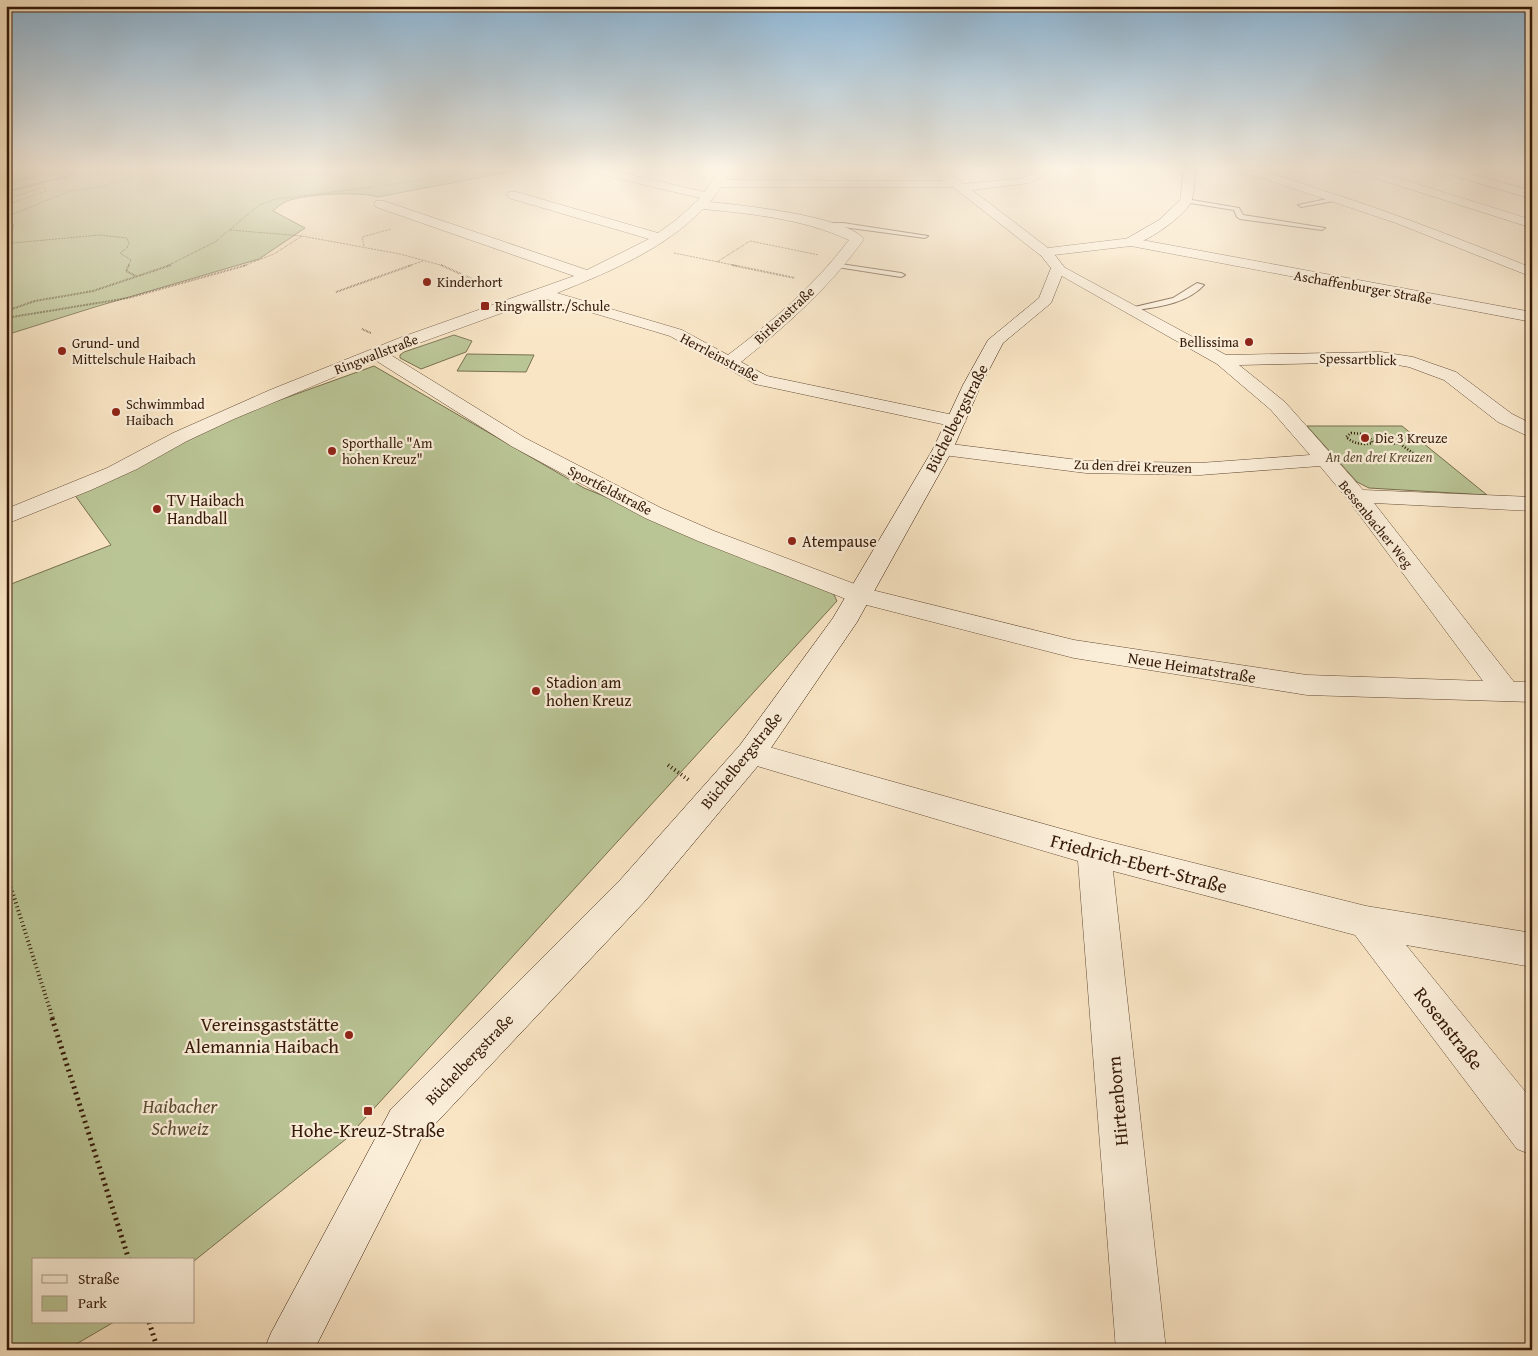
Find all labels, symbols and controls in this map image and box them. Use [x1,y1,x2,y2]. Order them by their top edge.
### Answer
street label: Aschaffenburger Straße [1292,265,1434,309]
place label: Kinderhort [437,272,503,292]
marker: Kinderhort [421,276,433,288]
street label: Birkenstraße [749,281,819,348]
place label: Ringwallstr./Schule [495,296,610,316]
marker: Ringwallstr./Schule [479,300,491,312]
street label: Herrleinstraße [677,328,764,387]
street label: Ringwallstraße [331,329,421,379]
place label: Bellissima [1180,332,1239,352]
place label: Grund- und Mittelschule Haibach [72,333,196,369]
marker: Bellissima [1243,336,1255,348]
marker: Grund- und Mittelschule Haibach [56,345,68,357]
street label: Spessartblick [1319,348,1398,370]
street label: Büchelbergstraße [918,360,994,476]
place label: Schwimmbad Haibach [126,394,205,430]
marker: Schwimmbad Haibach [110,406,122,418]
place label: Die 3 Kreuze [1375,428,1448,448]
marker: Die 3 Kreuze [1359,432,1371,444]
place label: Sporthalle "Am hohen Kreuz" [342,433,433,469]
marker: Sporthalle "Am hohen Kreuz" [326,445,338,457]
park label: An den drei Kreuzen [1324,447,1433,467]
street label: Zu den drei Kreuzen [1074,454,1193,478]
street label: Sportfeldstraße [564,460,656,520]
street label: Bessenbacher Weg [1334,476,1418,572]
place label: TV Haibach Handball [167,488,244,530]
marker: TV Haibach Handball [151,503,163,515]
place label: Atempause [802,529,877,553]
marker: Atempause [786,535,798,547]
street label: Neue Heimatstraße [1126,645,1258,689]
place label: Stadion am hohen Kreuz [546,670,631,712]
marker: Stadion am hohen Kreuz [530,685,542,697]
street label: Büchelbergstraße [694,706,788,814]
street label: Friedrich-Ebert-Straße [1047,826,1231,900]
street label: Rosenstraße [1408,980,1490,1076]
street label: Büchelbergstraße [419,1008,519,1110]
place label: Vereinsgaststätte Alemannia Haibach [184,1010,339,1060]
marker: Vereinsgaststätte Alemannia Haibach [343,1029,355,1041]
street label: Hirtenborn [1099,1055,1135,1147]
park label: Haibacher Schweiz [142,1092,218,1142]
marker: Hohe-Kreuz-Straße [362,1105,374,1117]
place label: Hohe-Kreuz-Straße [291,1116,445,1144]
legend [32,1258,195,1324]
text: Straße [78,1268,120,1289]
text: Park [78,1292,107,1313]

